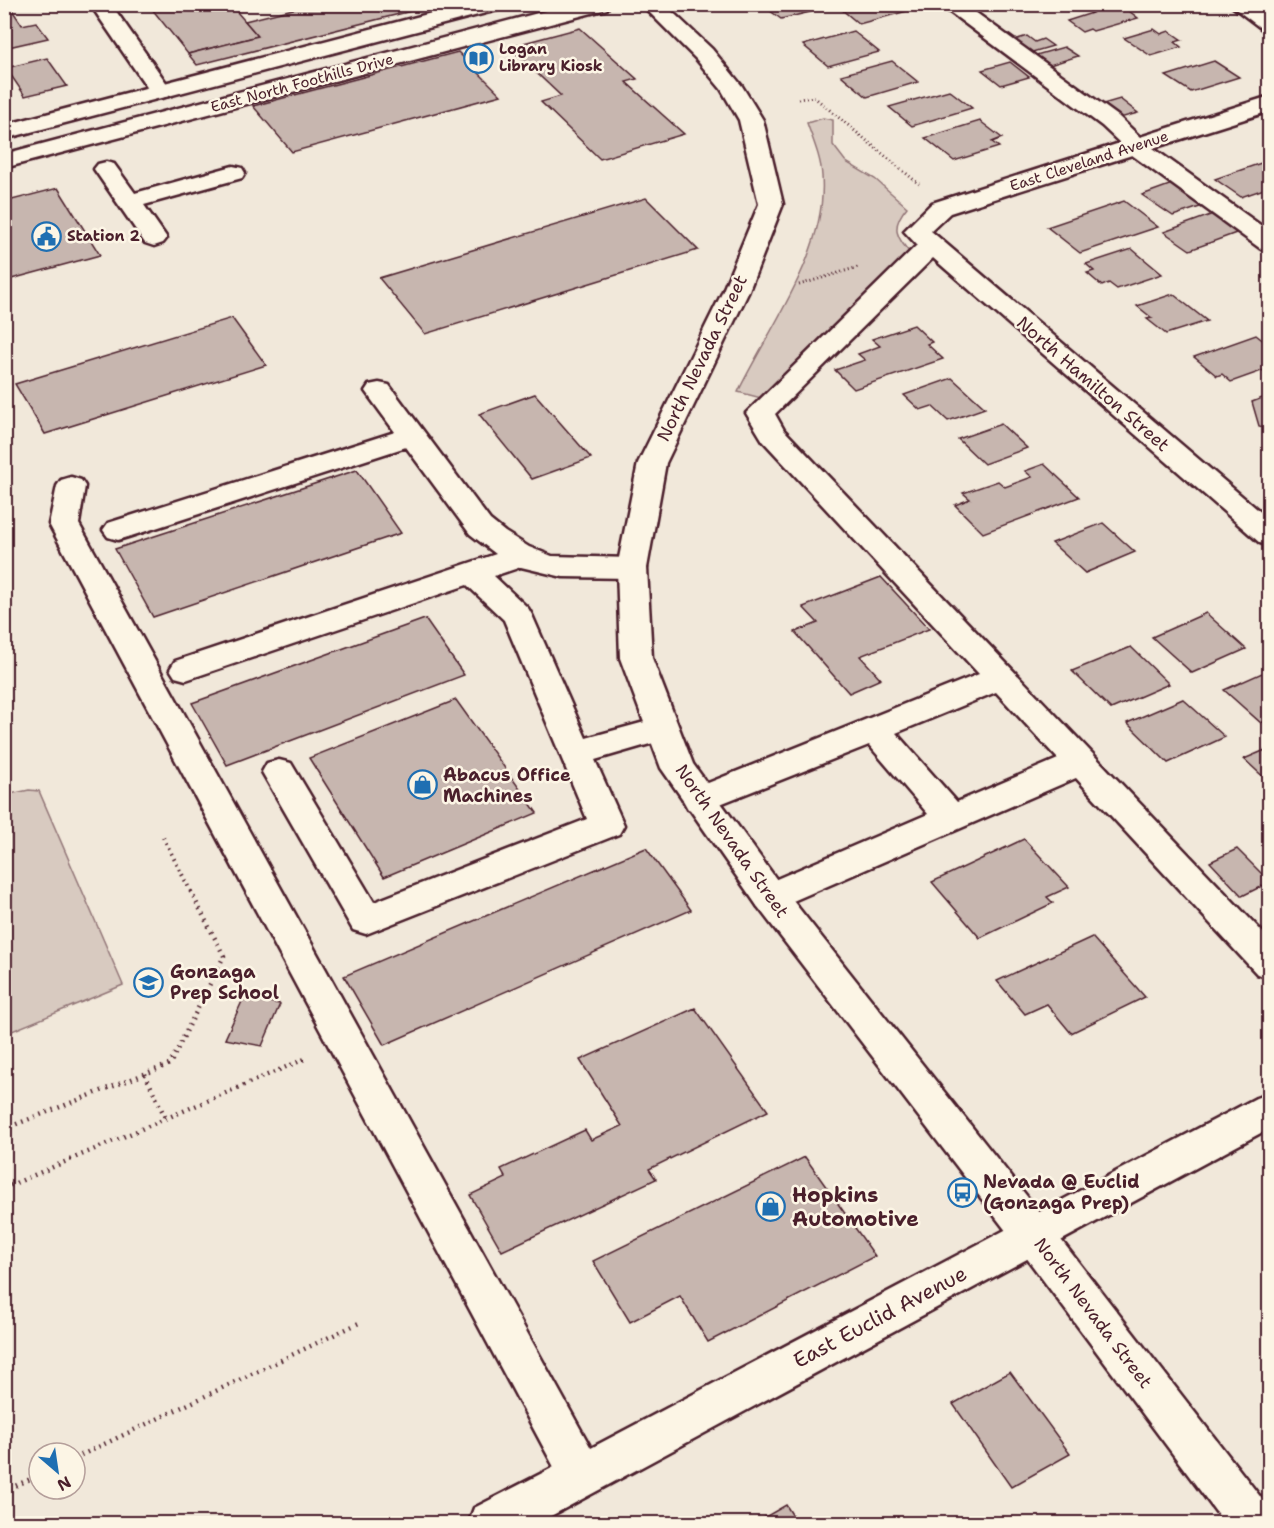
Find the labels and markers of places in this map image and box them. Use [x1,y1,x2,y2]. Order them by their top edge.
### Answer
place label: Logan Library Kiosk [499,39,603,76]
library icon: Logan Library Kiosk [462,42,494,74]
public building icon: Station 2 [30,220,62,252]
place label: Station 2 [67,226,141,246]
place label: Abacus Office Machines [443,763,571,808]
shop icon: Abacus Office Machines [406,769,438,801]
place label: Gonzaga Prep School [170,960,279,1005]
school or university icon: Gonzaga Prep School [133,966,165,998]
place label: Nevada @ Euclid (Gonzaga Prep) [983,1170,1140,1215]
bus stop icon: Nevada @ Euclid (Gonzaga Prep) [946,1176,978,1208]
place label: Hopkins Automotive [792,1181,919,1233]
shop icon: Hopkins Automotive [755,1191,787,1223]

